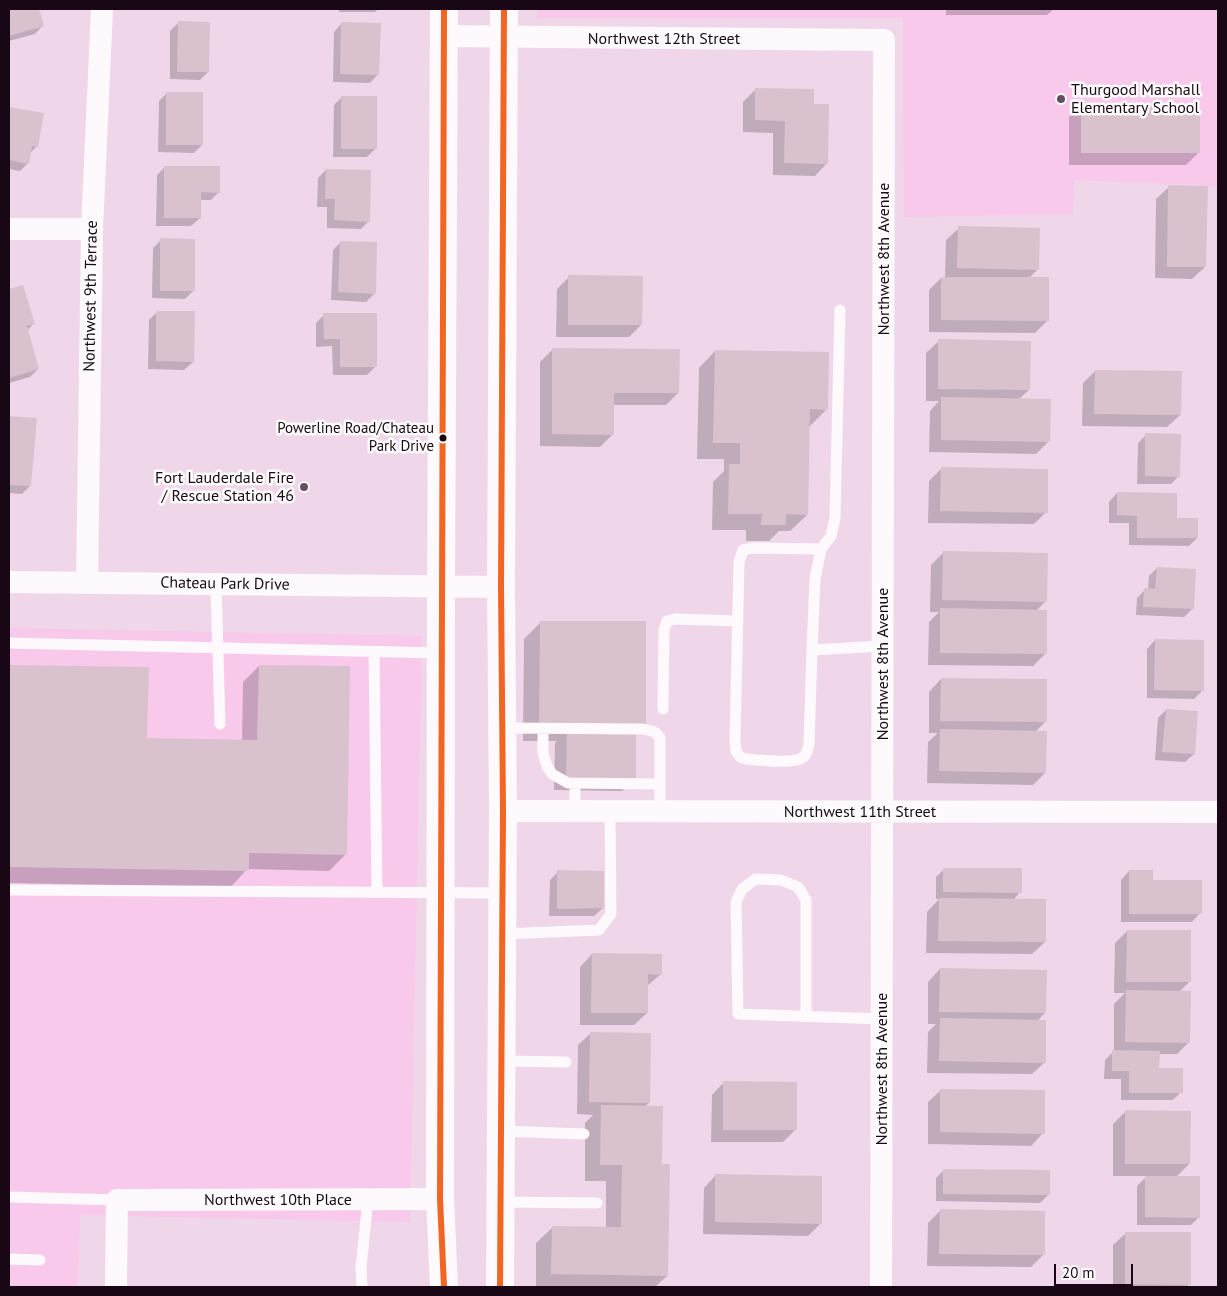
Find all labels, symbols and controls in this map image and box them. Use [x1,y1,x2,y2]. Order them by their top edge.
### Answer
street label: Northwest 12th Street [588,29,740,49]
place label: Thurgood Marshall Elementary School [1071,80,1200,118]
marker: Thurgood Marshall Elementary School [1055,93,1067,105]
street label: Northwest 8th Avenue [874,183,894,335]
street label: Northwest 9th Terrace [80,220,102,372]
place label: Powerline Road/Chateau Park Drive [277,420,434,455]
marker: Powerline Road/Chateau Park Drive [438,433,448,443]
place label: Fort Lauderdale Fire / Rescue Station 46 [155,468,294,506]
marker: Fort Lauderdale Fire / Rescue Station 46 [298,481,310,493]
street label: Chateau Park Drive [160,573,290,595]
street label: Northwest 8th Avenue [873,588,893,740]
street label: Northwest 11th Street [784,802,936,822]
street label: Northwest 8th Avenue [872,993,892,1145]
street label: Northwest 10th Place [204,1190,352,1210]
scale bar [1057,1254,1136,1286]
text: 20 m [1062,1263,1095,1282]

